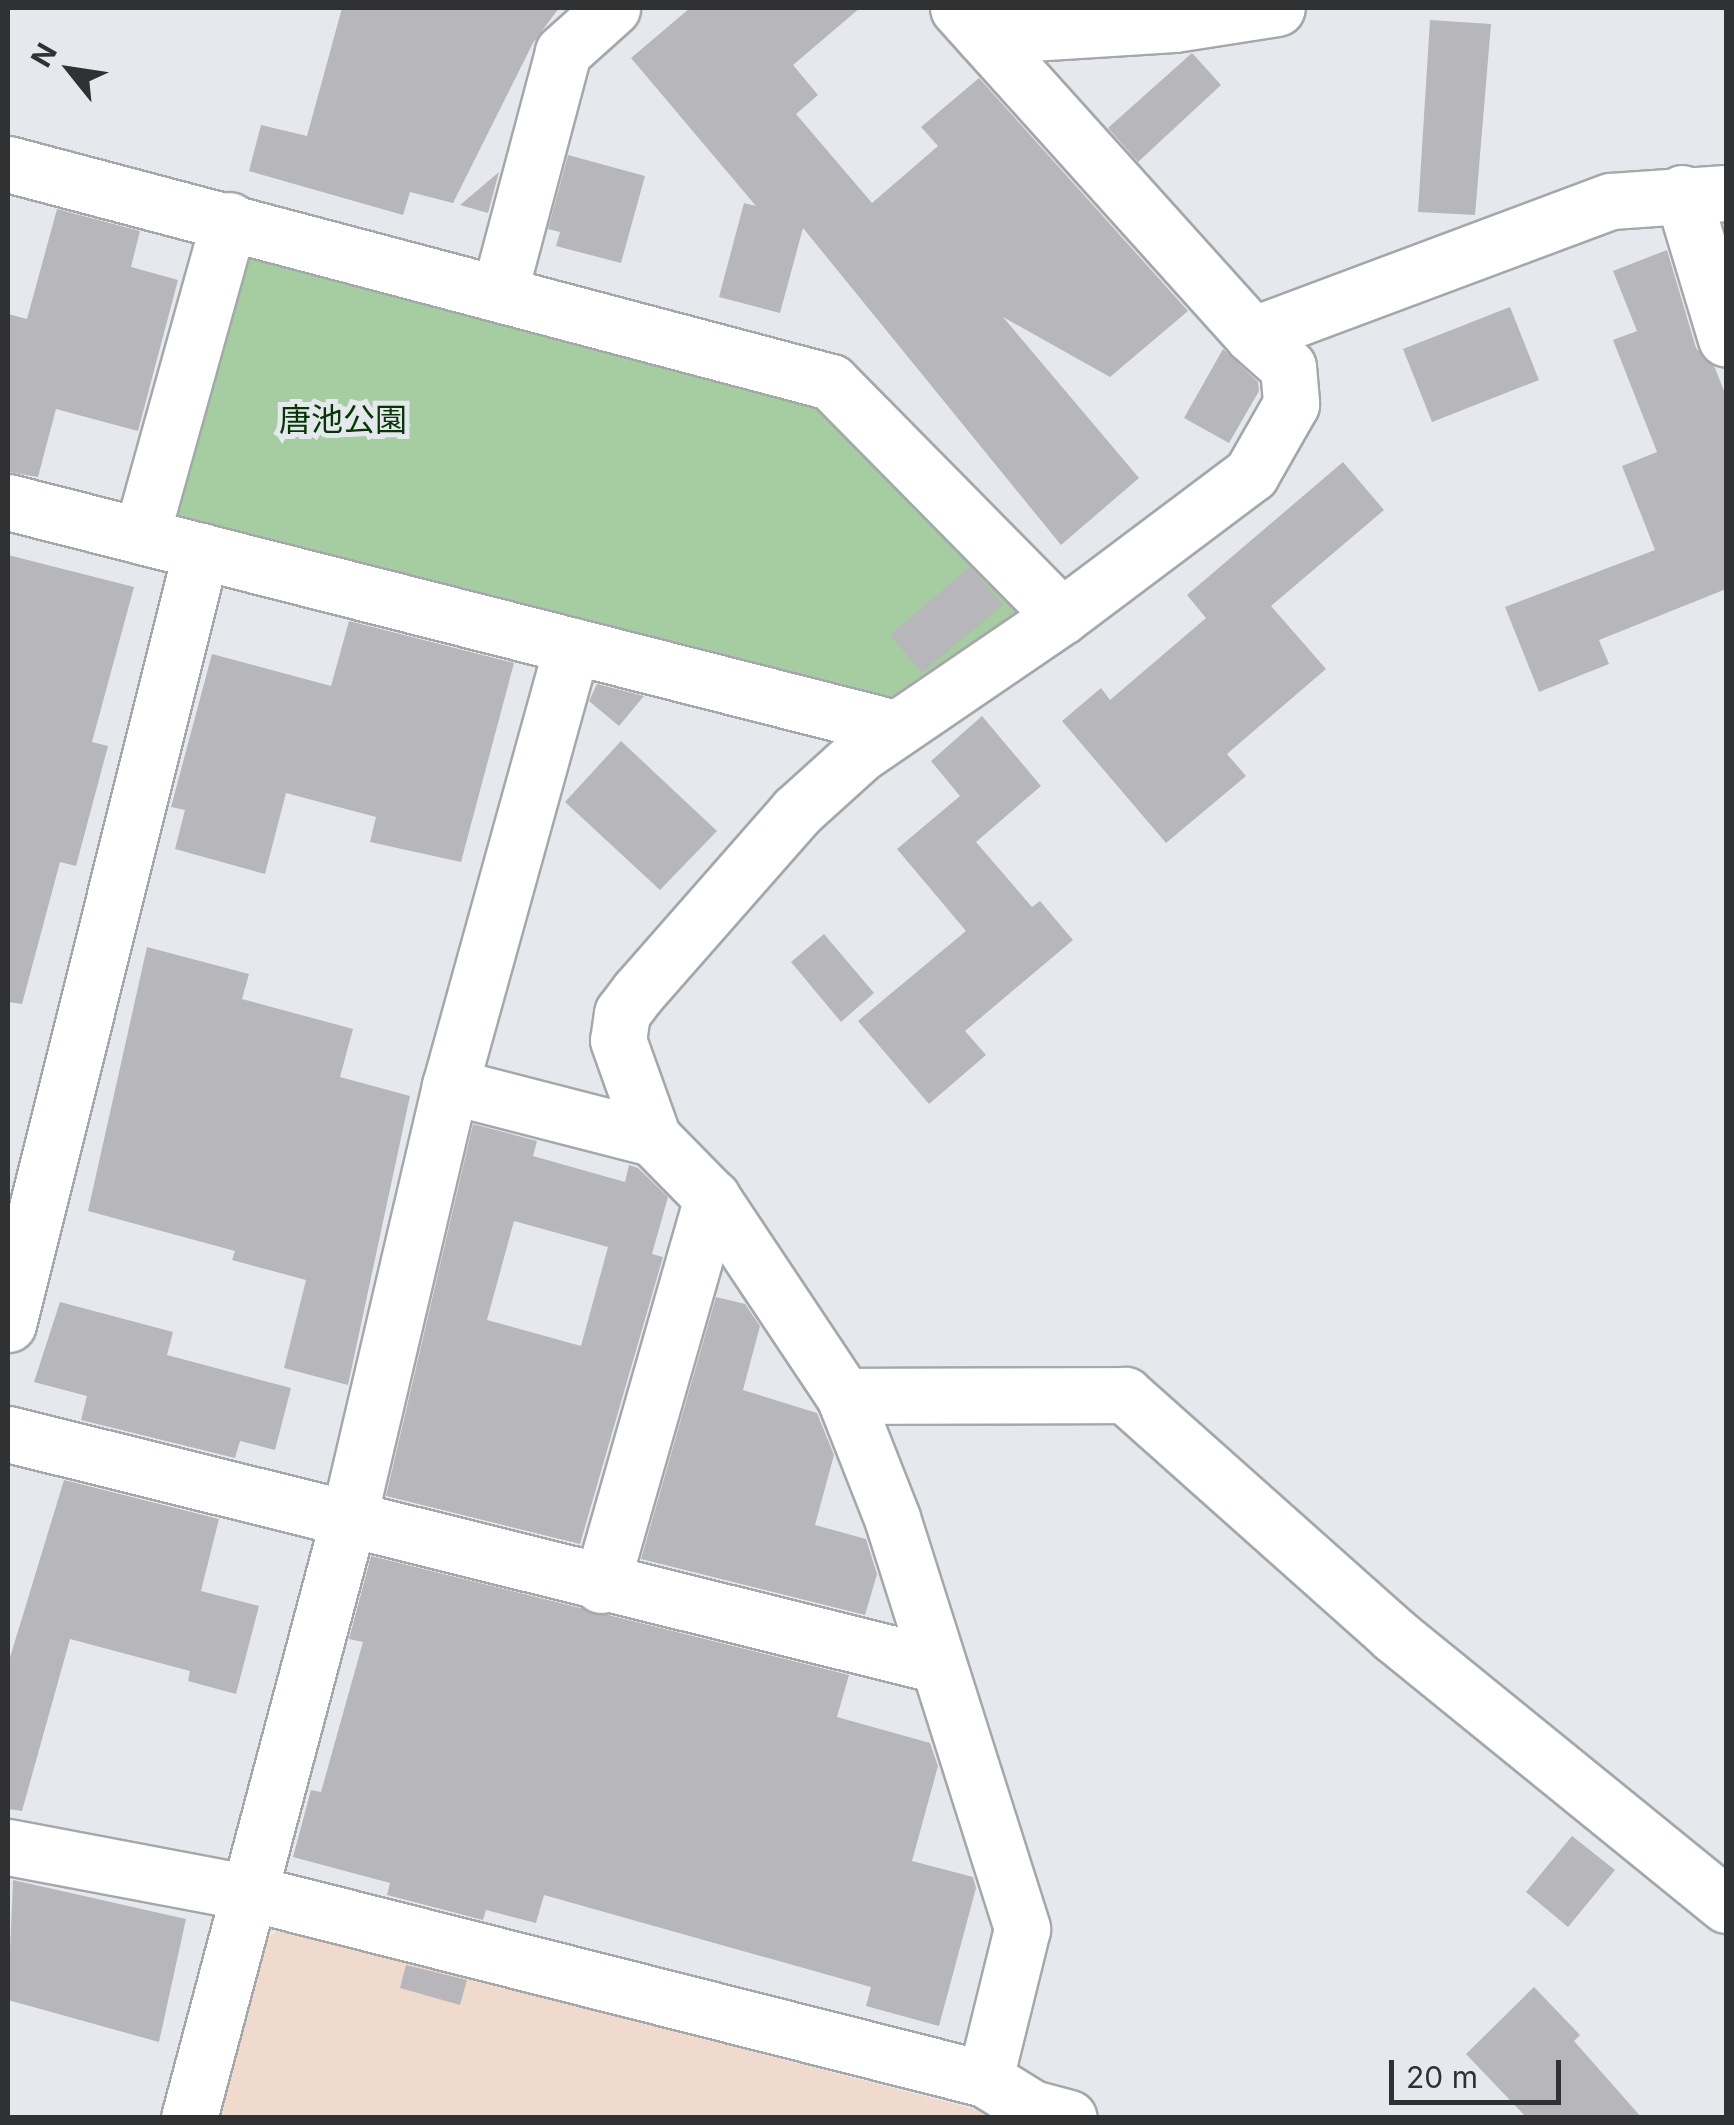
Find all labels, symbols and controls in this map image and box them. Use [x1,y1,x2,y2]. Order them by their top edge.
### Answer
north arrow [20,20,120,120]
text: N [24,37,64,73]
park label: 唐池公園 [279,401,407,439]
scale bar [1394,2040,1566,2102]
text: 20 m [1406,2059,1478,2095]

